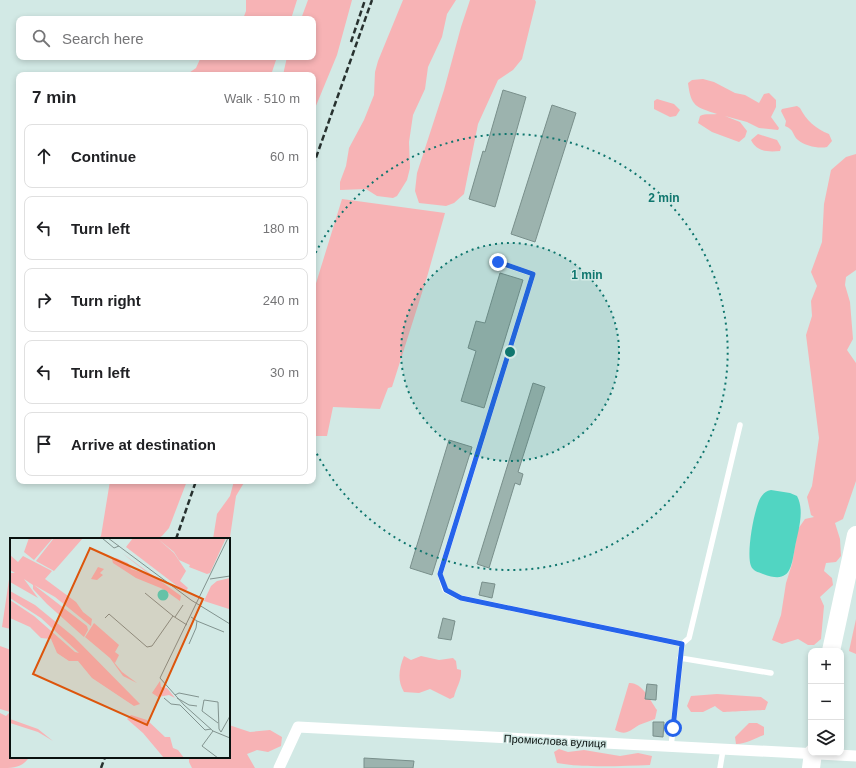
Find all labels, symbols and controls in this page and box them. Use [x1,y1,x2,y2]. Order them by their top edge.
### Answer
search box [16,16,316,60]
icon: search [30,27,52,49]
text: Search here [62,30,144,47]
text: 7 min [32,88,76,107]
text: Walk · 510 m [224,91,300,106]
icon: ahead [33,145,55,167]
text: Continue [71,148,136,165]
text: 60 m [270,149,299,164]
text: 2 min [648,191,680,205]
icon: left [33,217,55,239]
text: Turn left [71,220,130,237]
text: 180 m [263,221,299,236]
route end [489,253,507,271]
text: 1 min [571,268,603,282]
icon: right [33,289,55,311]
text: Turn right [71,292,141,309]
text: 240 m [263,293,299,308]
centre of rings [503,345,517,359]
icon: left [33,361,55,383]
text: Turn left [71,364,130,381]
text: 30 m [270,365,299,380]
icon: arrive [33,433,55,455]
text: Arrive at destination [71,436,216,453]
inset map [10,538,230,758]
map controls [808,648,844,756]
button: + [808,648,844,684]
button: − [808,684,844,720]
route start [664,719,682,737]
button: layers [808,720,844,756]
street label: Промислова вулиця [503,732,607,750]

